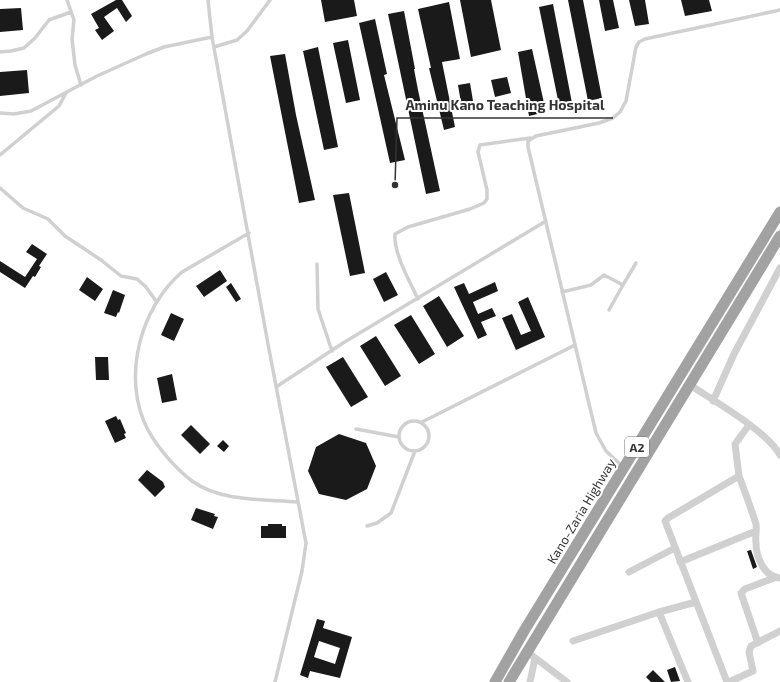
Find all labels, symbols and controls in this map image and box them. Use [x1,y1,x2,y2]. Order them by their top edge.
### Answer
callout: Aminu Kano Teaching Hospital [397,92,613,118]
text: Aminu Kano Teaching Hospital [405,96,605,113]
road number: A2 [625,437,649,457]
street label: Kano-Zaria Highway [543,455,619,567]

